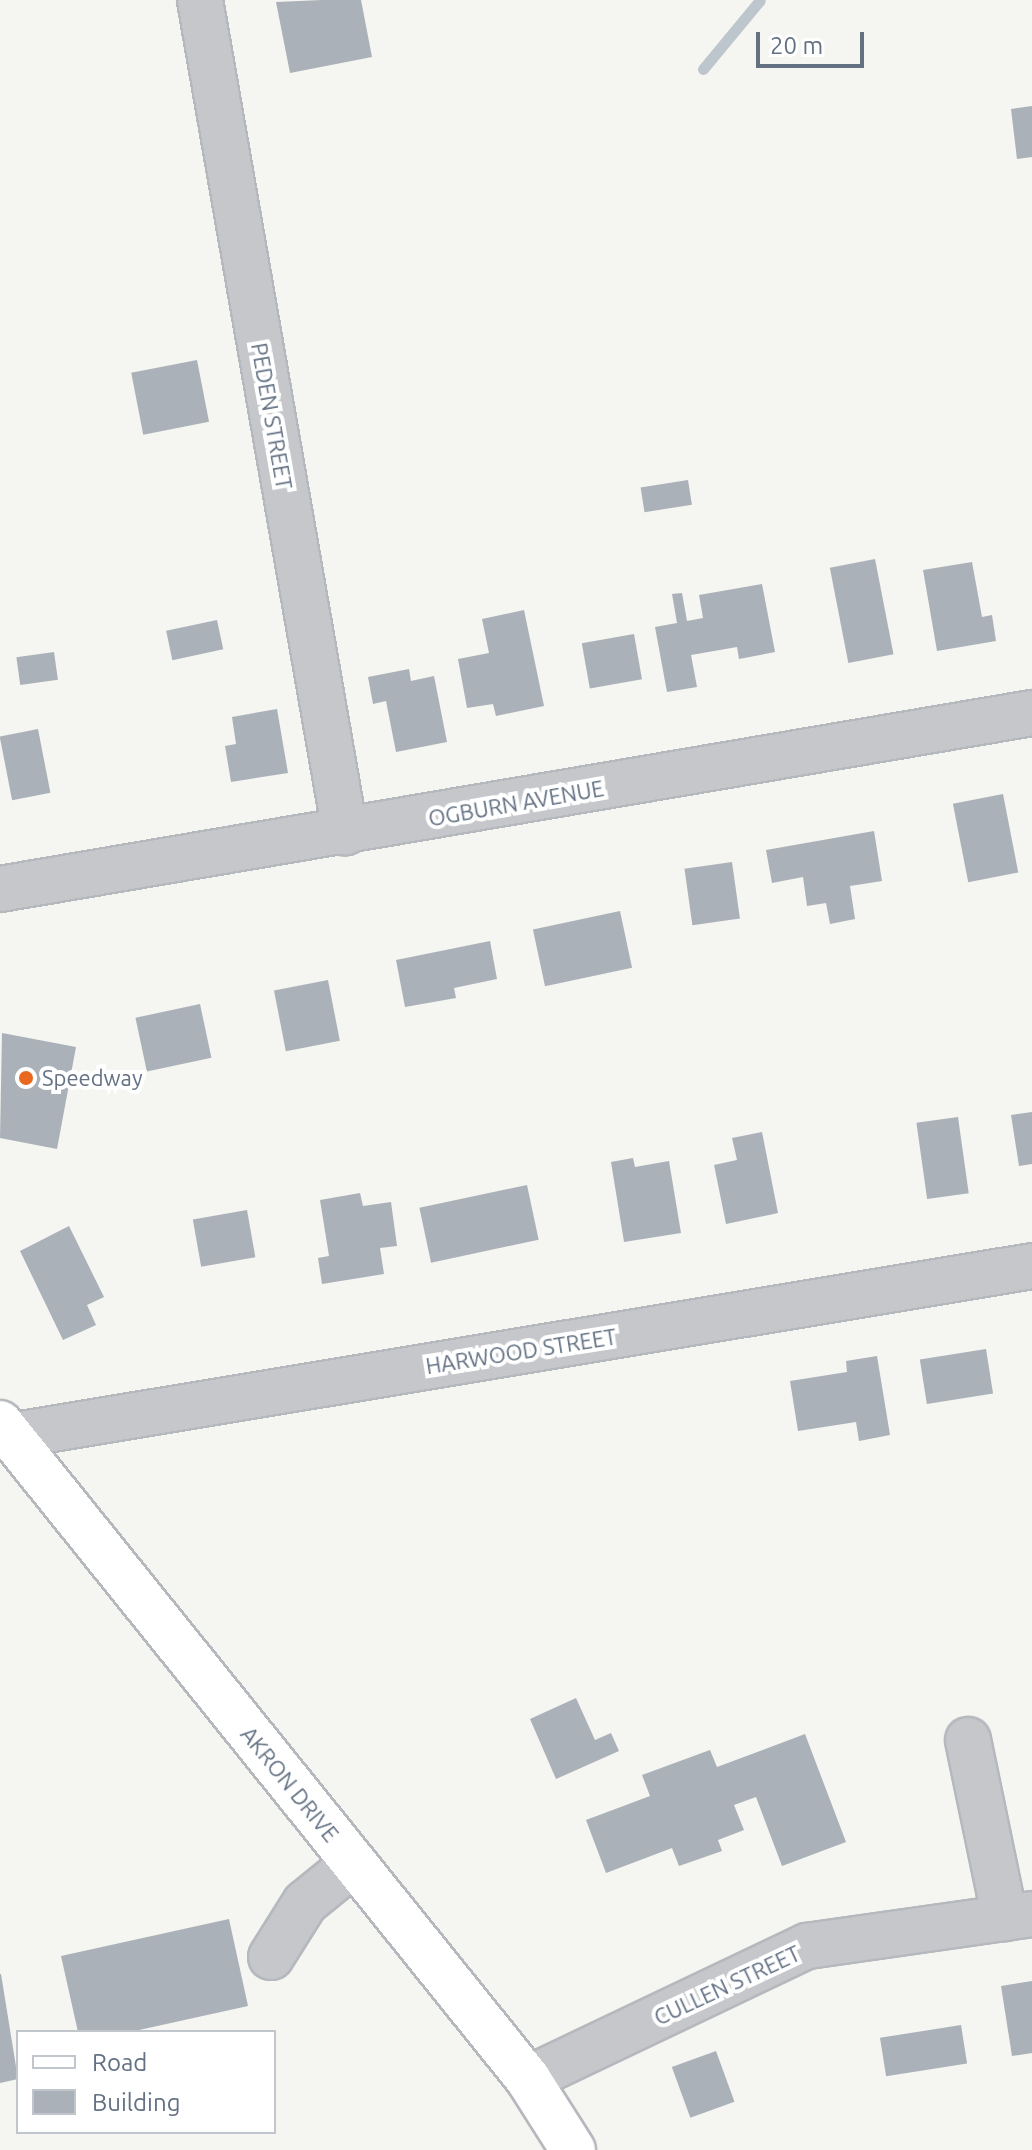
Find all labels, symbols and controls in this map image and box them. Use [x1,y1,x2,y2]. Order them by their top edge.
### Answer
scale bar [760,16,868,66]
text: 20 m [770,32,823,59]
street label: PEDEN STREET [246,341,298,491]
street label: OGBURN AVENUE [426,775,606,831]
place label: Speedway [42,1065,142,1091]
marker: Speedway [17,1069,35,1087]
street label: HARWOOD STREET [424,1323,618,1379]
street label: AKRON DRIVE [236,1721,344,1847]
street label: CULLEN STREET [650,1940,804,2030]
legend [16,2030,276,2134]
text: Road [92,2049,147,2076]
text: Building [92,2089,180,2116]

